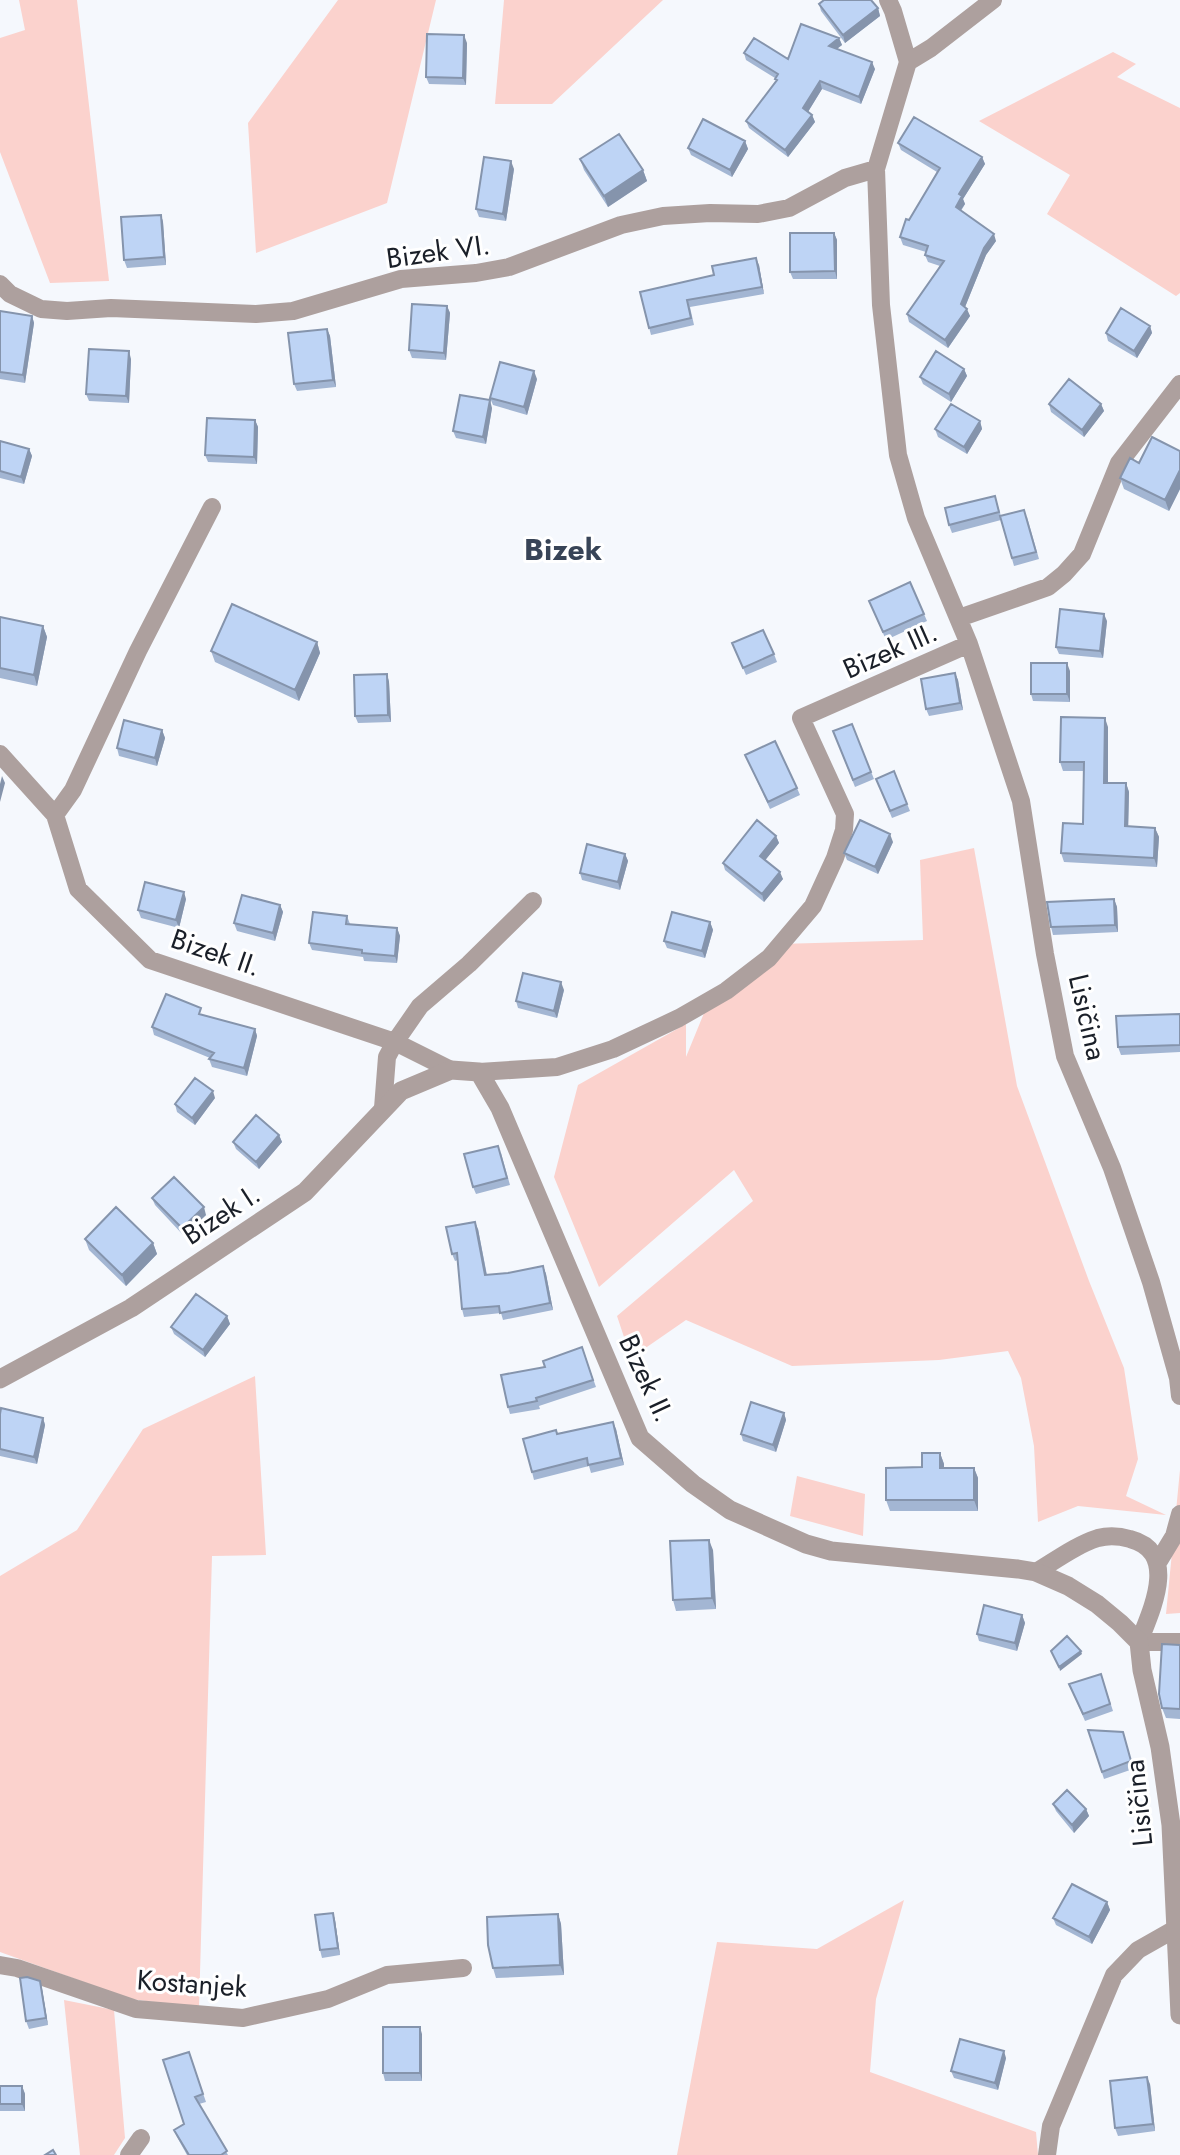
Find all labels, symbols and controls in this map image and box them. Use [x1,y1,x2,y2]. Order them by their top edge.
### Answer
street label: Bizek VI. [384,224,493,279]
district label: Bizek [524,528,603,571]
street label: Bizek III. [836,611,944,689]
street label: Bizek II. [165,918,266,987]
street label: Lisičina [1058,970,1117,1064]
street label: Bizek I. [174,1174,268,1255]
street label: Bizek II. [608,1328,685,1429]
street label: Lisičina [1114,1757,1163,1848]
street label: Kostanjek [136,1959,249,2008]

